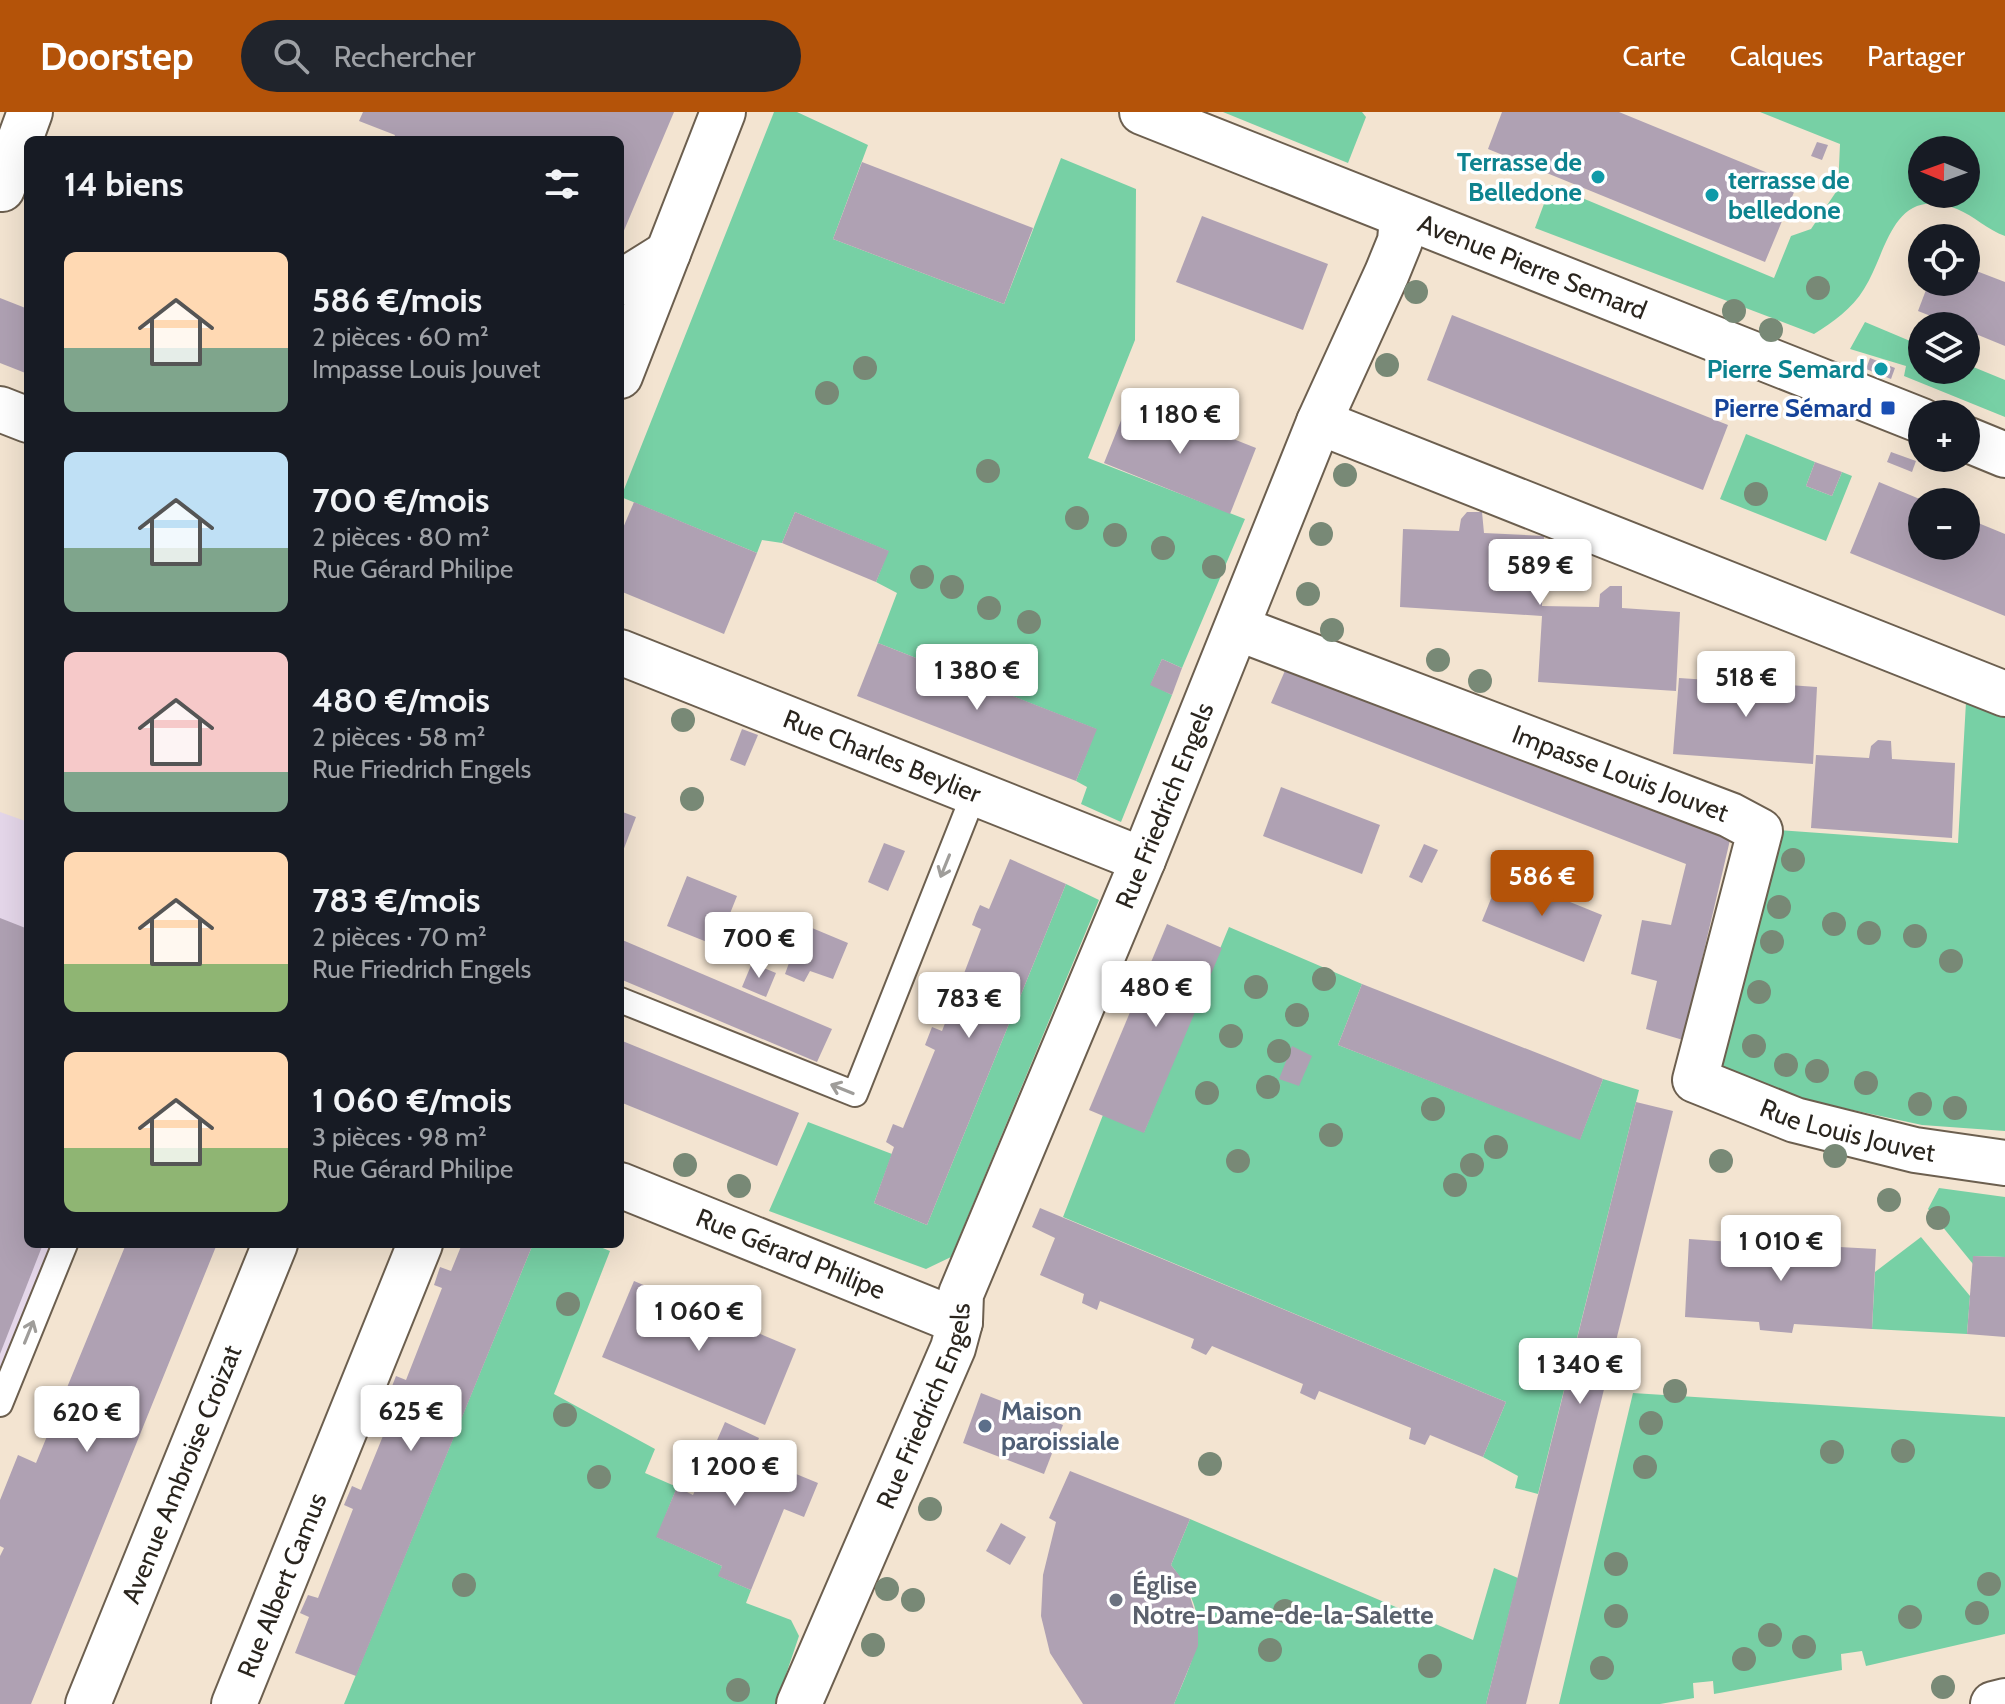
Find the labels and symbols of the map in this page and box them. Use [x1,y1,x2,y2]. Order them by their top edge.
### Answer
north arrow [1908,136,1980,208]
place label: Terrasse de Belledone [1457,146,1582,208]
place label: terrasse de belledone [1728,164,1850,226]
marker: Terrasse de Belledone [1589,168,1607,186]
marker: terrasse de belledone [1703,186,1721,204]
street label: Avenue Pierre Semard [1413,207,1651,326]
place label: Pierre Semard [1707,353,1865,385]
marker: Pierre Semard [1872,360,1890,378]
pin: 1 180 € [1106,388,1254,456]
place label: Pierre Sémard [1714,392,1872,424]
marker: Pierre Sémard [1879,399,1897,417]
pin: 589 € [1484,539,1596,607]
pin: 1 380 € [903,644,1051,712]
pin: 518 € [1690,651,1802,719]
street label: Rue Friedrich Engels [1108,698,1221,913]
street label: Rue Charles Beylier [779,703,986,810]
street label: Impasse Louis Jouvet [1508,718,1733,829]
pin: 586 € [1486,850,1598,918]
one-way arrow [937,853,952,878]
pin: 700 € [703,912,815,980]
pin: 480 € [1100,961,1212,1029]
pin: 783 € [913,972,1025,1040]
one-way arrow [830,1081,855,1095]
street label: Rue Louis Jouvet [1755,1092,1937,1169]
street label: Rue Gérard Philipe [691,1201,890,1306]
pin: 1 010 € [1707,1215,1855,1283]
pin: 1 060 € [625,1285,773,1353]
street label: Rue Friedrich Engels [869,1302,977,1514]
one-way arrow [23,1320,38,1345]
pin: 1 340 € [1506,1338,1654,1406]
street label: Avenue Ambroise Croizat [115,1340,248,1608]
pin: 625 € [355,1385,467,1453]
pin: 620 € [31,1386,143,1454]
place label: Maison paroissiale [1001,1395,1120,1457]
marker: Maison paroissiale [976,1417,994,1435]
pin: 1 200 € [661,1440,809,1508]
street label: Rue Albert Camus [230,1488,334,1682]
place label: Église Notre-Dame-de-la-Salette [1132,1569,1434,1631]
marker: Église Notre-Dame-de-la-Salette [1107,1591,1125,1609]

